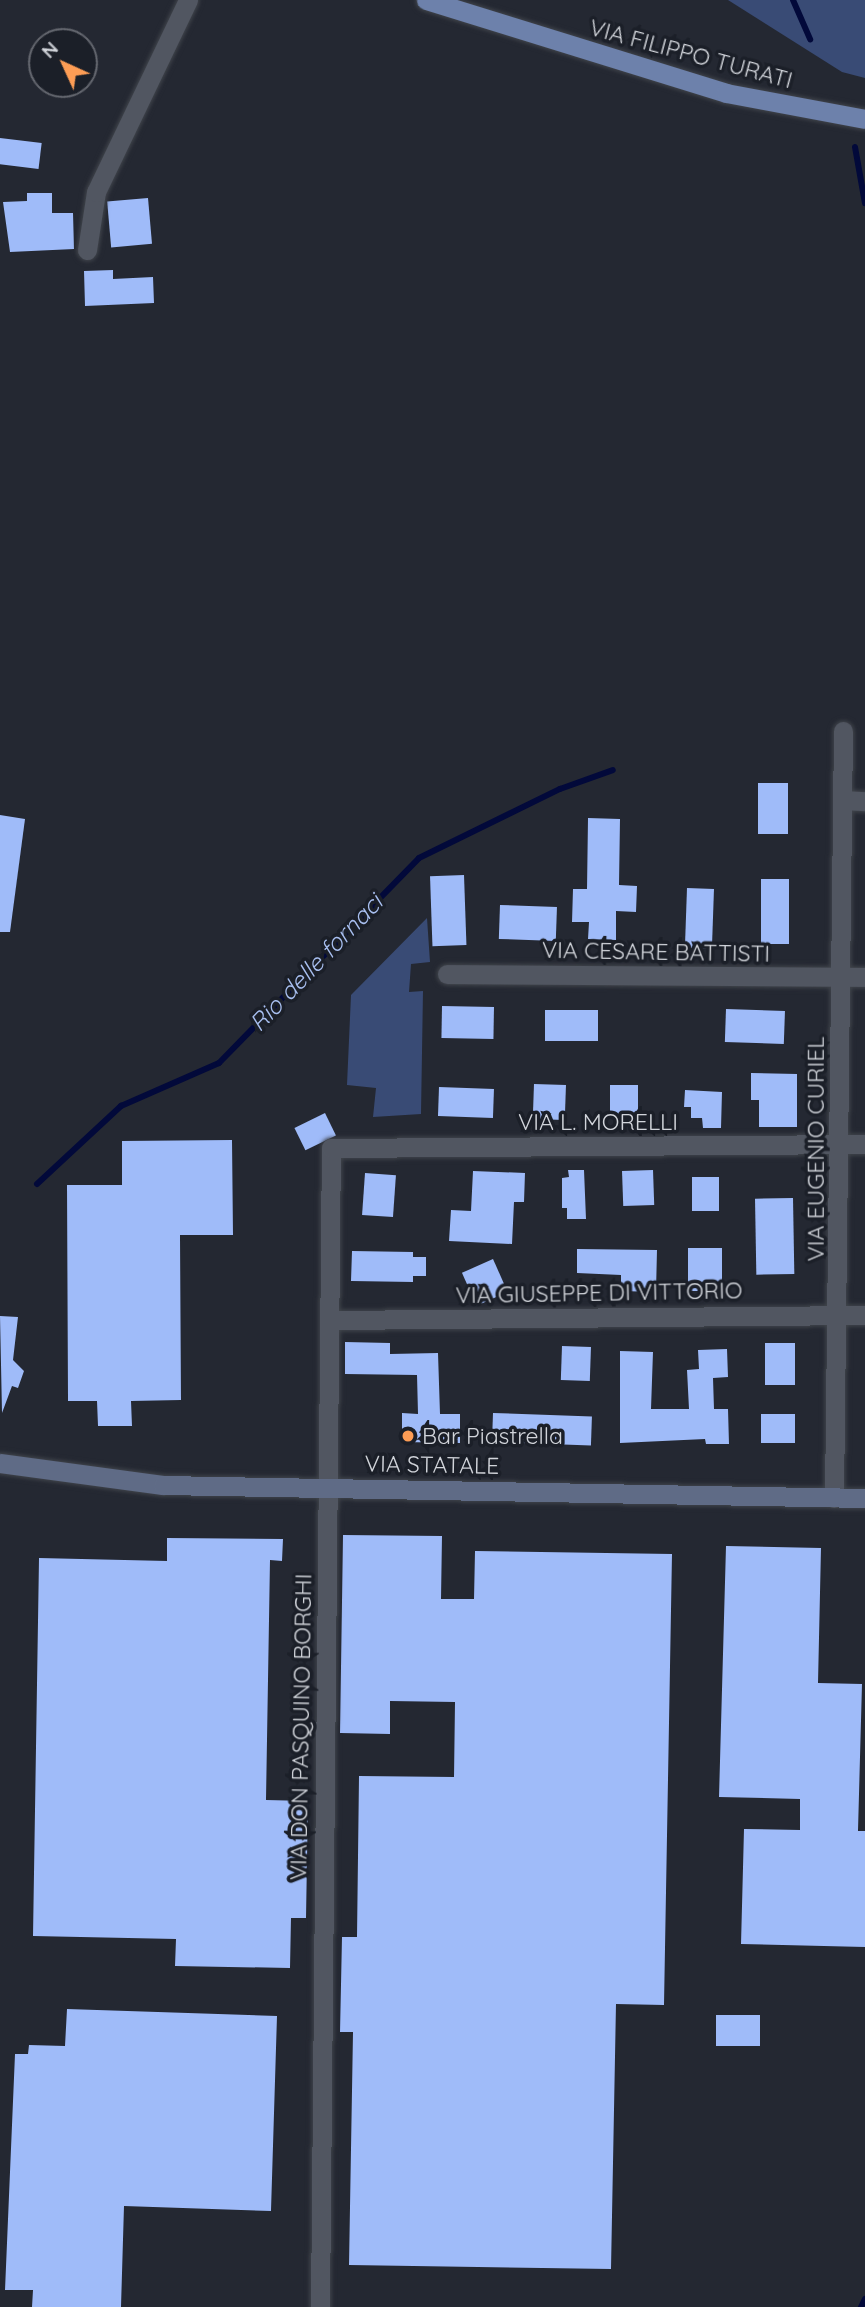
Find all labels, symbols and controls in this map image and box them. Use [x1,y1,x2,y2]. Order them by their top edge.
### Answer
street label: VIA FILIPPO TURATI [586,14,796,94]
north arrow [28,28,98,98]
text: N [36,36,63,63]
water label: Rio delle fornaci [244,889,388,1037]
street label: VIA CESARE BATTISTI [542,936,770,968]
street label: VIA EUGENIO CURIEL [802,1037,830,1261]
street label: VIA L. MORELLI [518,1108,678,1136]
street label: VIA GIUSEPPE DI VITTORIO [455,1277,743,1309]
place label: Bar Piastrella [422,1422,563,1450]
marker: Bar Piastrella [400,1428,416,1444]
street label: VIA STATALE [365,1450,499,1480]
street label: VIA DON PASQUINO BORGHI [285,1573,317,1881]

